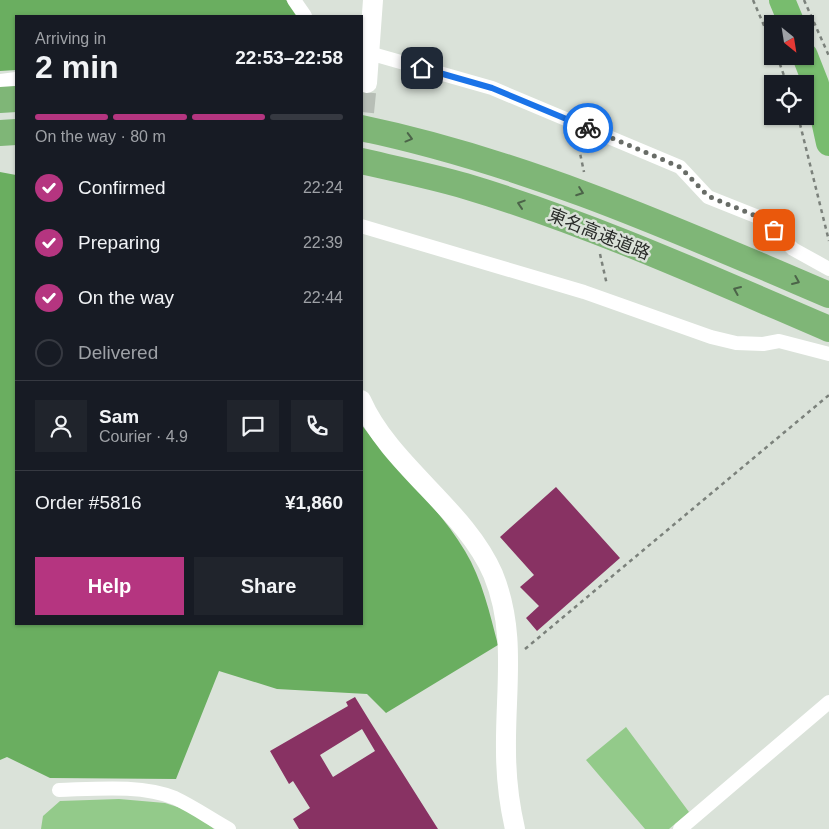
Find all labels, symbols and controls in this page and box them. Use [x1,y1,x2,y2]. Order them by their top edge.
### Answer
north arrow [764,15,814,65]
map controls [764,15,814,125]
text: Arriving in [35,30,106,47]
text: 22:53–22:58 [235,47,343,68]
pin [401,47,443,89]
text: 2 min [35,49,119,85]
icon: home [408,54,436,82]
button: locate [764,75,814,125]
courier [563,103,613,153]
icon: bike [574,114,602,142]
text: On the way · 80 m [35,128,166,145]
one-way arrow [404,132,413,143]
icon: check [35,174,63,202]
text: Confirmed [78,177,166,198]
text: 22:24 [303,179,343,196]
one-way arrow [576,186,584,196]
one-way arrow [517,200,526,210]
street label: 東名高速道路 [545,204,653,264]
pin [753,209,795,251]
icon: bag [760,216,788,244]
icon: check [35,229,63,257]
text: Preparing [78,232,160,253]
text: 22:39 [303,234,343,251]
one-way arrow [791,275,800,286]
icon: check [35,284,63,312]
one-way arrow [733,285,742,296]
text: On the way [78,287,174,308]
text: 22:44 [303,289,343,306]
text: Delivered [78,342,158,363]
button: person [35,400,87,452]
button: chat [227,400,279,452]
button: phone [291,400,343,452]
text: Sam [99,406,139,427]
text: Courier · 4.9 [99,428,188,445]
text: Order #5816 [35,492,142,513]
text: ¥1,860 [285,492,343,513]
button: Help [35,557,184,615]
button: Share [194,557,343,615]

